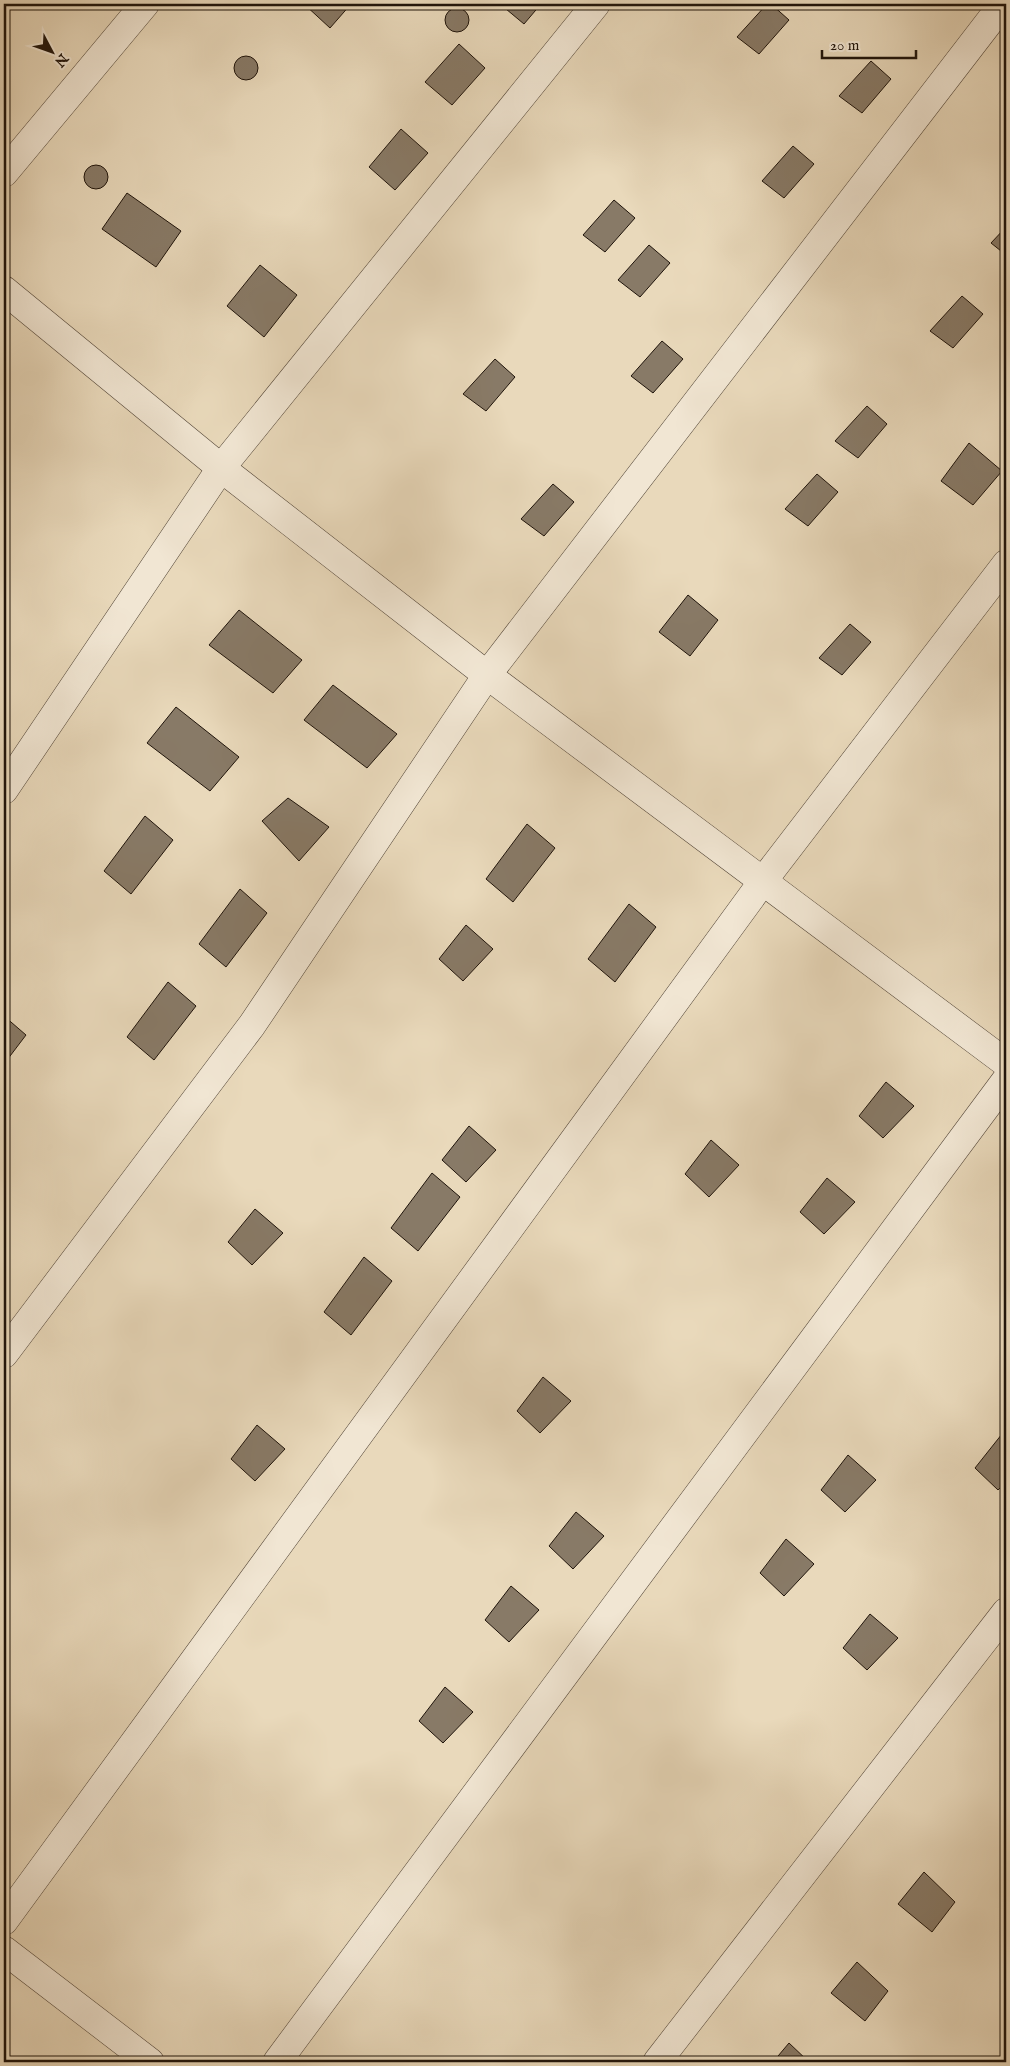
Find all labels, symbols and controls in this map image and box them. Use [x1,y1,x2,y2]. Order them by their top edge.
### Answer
north arrow [28,28,78,78]
scale bar [822,28,916,60]
text: 20 m [830,36,860,55]
text: N [50,49,72,70]

